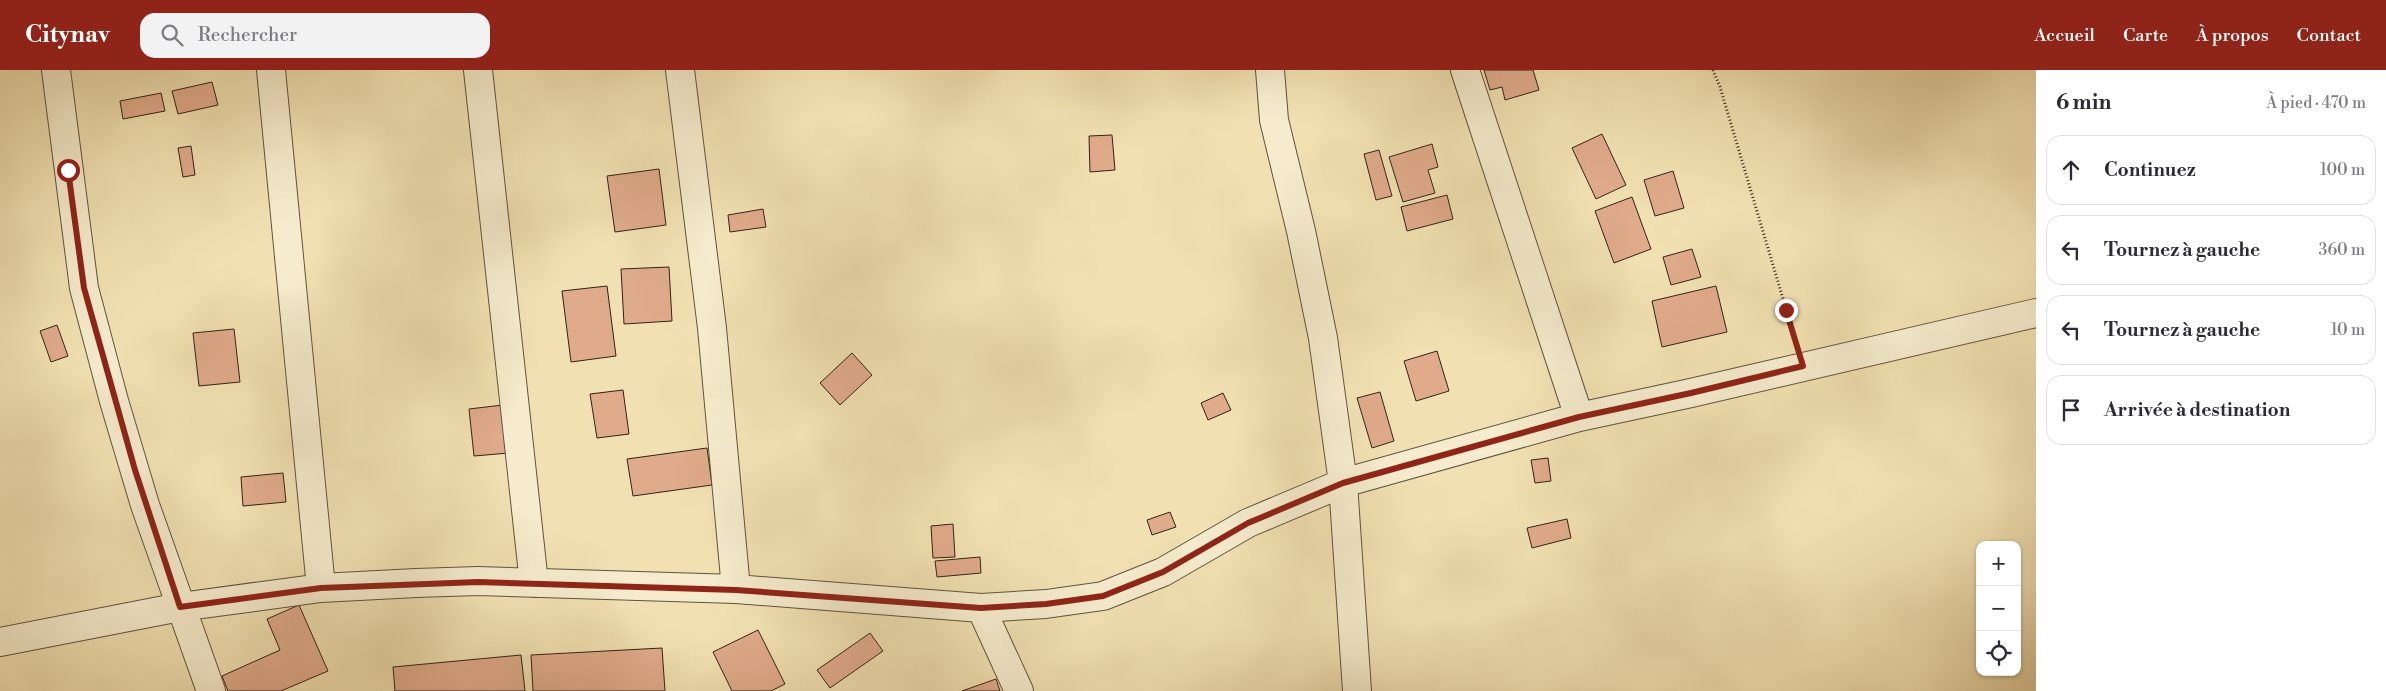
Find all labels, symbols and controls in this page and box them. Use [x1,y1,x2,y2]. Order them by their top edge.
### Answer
search box [140,13,490,58]
text: Citynav [25,20,110,50]
icon: search [158,21,186,49]
text: Rechercher [198,23,297,47]
text: Accueil [2034,24,2095,47]
text: Carte [2123,24,2168,47]
text: À propos [2196,24,2269,47]
text: Contact [2297,24,2361,47]
text: 6 min [2056,90,2111,116]
text: À pied · 470 m [2266,93,2366,113]
icon: ahead [2057,156,2085,184]
text: Continuez [2104,158,2196,182]
route start [57,159,80,182]
text: 100 m [2320,160,2365,180]
icon: left [2057,236,2085,264]
text: Tournez à gauche [2104,238,2260,262]
text: 360 m [2319,240,2365,260]
route end [1775,299,1798,322]
icon: left [2057,316,2085,344]
text: Tournez à gauche [2104,318,2260,342]
text: 10 m [2331,320,2365,340]
icon: arrive [2057,396,2085,424]
text: Arrivée à destination [2104,398,2290,422]
map controls [1976,541,2021,676]
button: + [1976,541,2021,586]
button: − [1976,586,2021,631]
button: locate [1976,631,2021,676]

